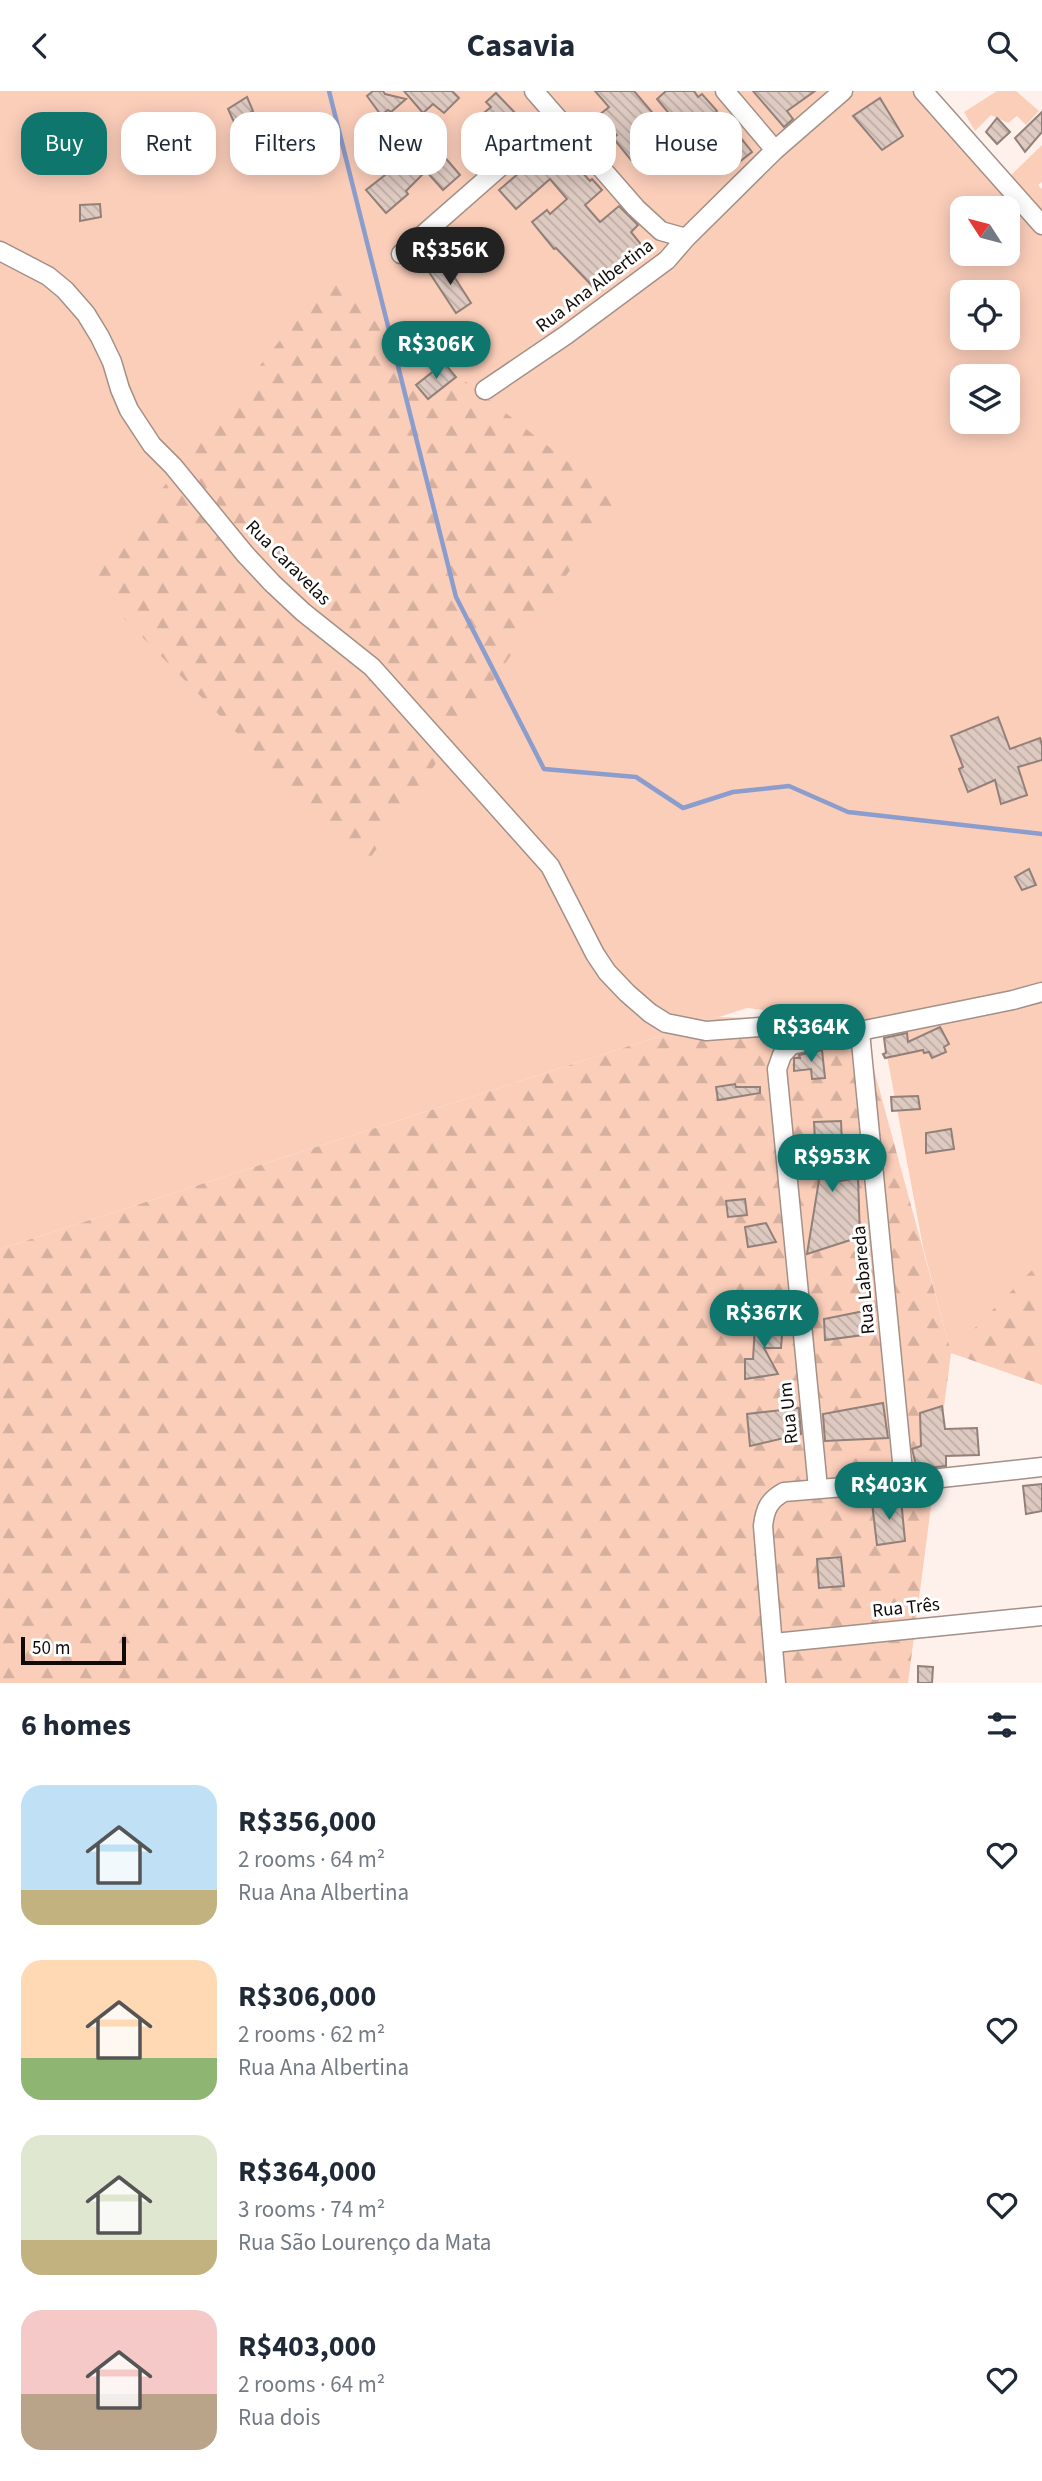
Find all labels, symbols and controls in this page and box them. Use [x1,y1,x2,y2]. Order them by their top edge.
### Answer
text: Casavia [467,23,575,69]
icon: back [21,27,59,65]
icon: search [983,27,1021,65]
chip: Buy [21,112,107,175]
chip: Rent [121,112,216,175]
chip: Filters [230,112,340,175]
chip: New [354,112,447,175]
chip: Apartment [461,112,616,175]
chip: House [630,112,742,175]
north arrow [950,196,1020,266]
map controls [950,196,1020,434]
pin: R$356K [393,227,507,287]
text: R$356K [412,233,488,266]
street label: Rua Ana Albertina [530,233,660,339]
button: locate [950,280,1020,350]
pin: R$306K [379,321,493,381]
text: R$306K [398,327,474,360]
button: layers [950,364,1020,434]
street label: Rua Caravelas [239,514,337,612]
pin: R$364K [754,1005,868,1064]
text: R$364K [773,1010,849,1043]
pin: R$953K [775,1135,889,1194]
text: R$953K [794,1140,870,1173]
street label: Rua Labareda [846,1224,882,1336]
pin: R$367K [707,1291,821,1350]
text: R$367K [726,1296,802,1329]
street label: Rua Um [772,1380,806,1446]
pin: R$403K [832,1463,946,1522]
text: R$403K [851,1468,927,1501]
street label: Rua Três [871,1591,941,1625]
scale bar [21,1634,126,1666]
text: 50 m [32,1635,70,1662]
text: 6 homes [21,1704,131,1747]
icon: filters [983,1706,1021,1744]
text: R$356,000 [238,1800,376,1843]
icon: home [77,1813,161,1897]
icon: heart [983,1836,1021,1874]
text: 2 rooms · 64 m² [238,1843,385,1876]
text: Rua Ana Albertina [238,1876,409,1909]
text: R$306,000 [238,1975,376,2018]
icon: home [77,1988,161,2072]
icon: heart [983,2011,1021,2049]
text: 2 rooms · 62 m² [238,2018,385,2051]
text: Rua Ana Albertina [238,2051,409,2084]
text: R$364,000 [238,2150,376,2193]
icon: home [77,2163,161,2247]
icon: heart [983,2186,1021,2224]
text: 3 rooms · 74 m² [238,2193,385,2226]
text: Rua São Lourenço da Mata [238,2226,491,2259]
text: R$403,000 [238,2325,376,2368]
icon: home [77,2338,161,2422]
icon: heart [983,2361,1021,2399]
text: 2 rooms · 64 m² [238,2368,385,2401]
text: Rua dois [238,2401,320,2434]

